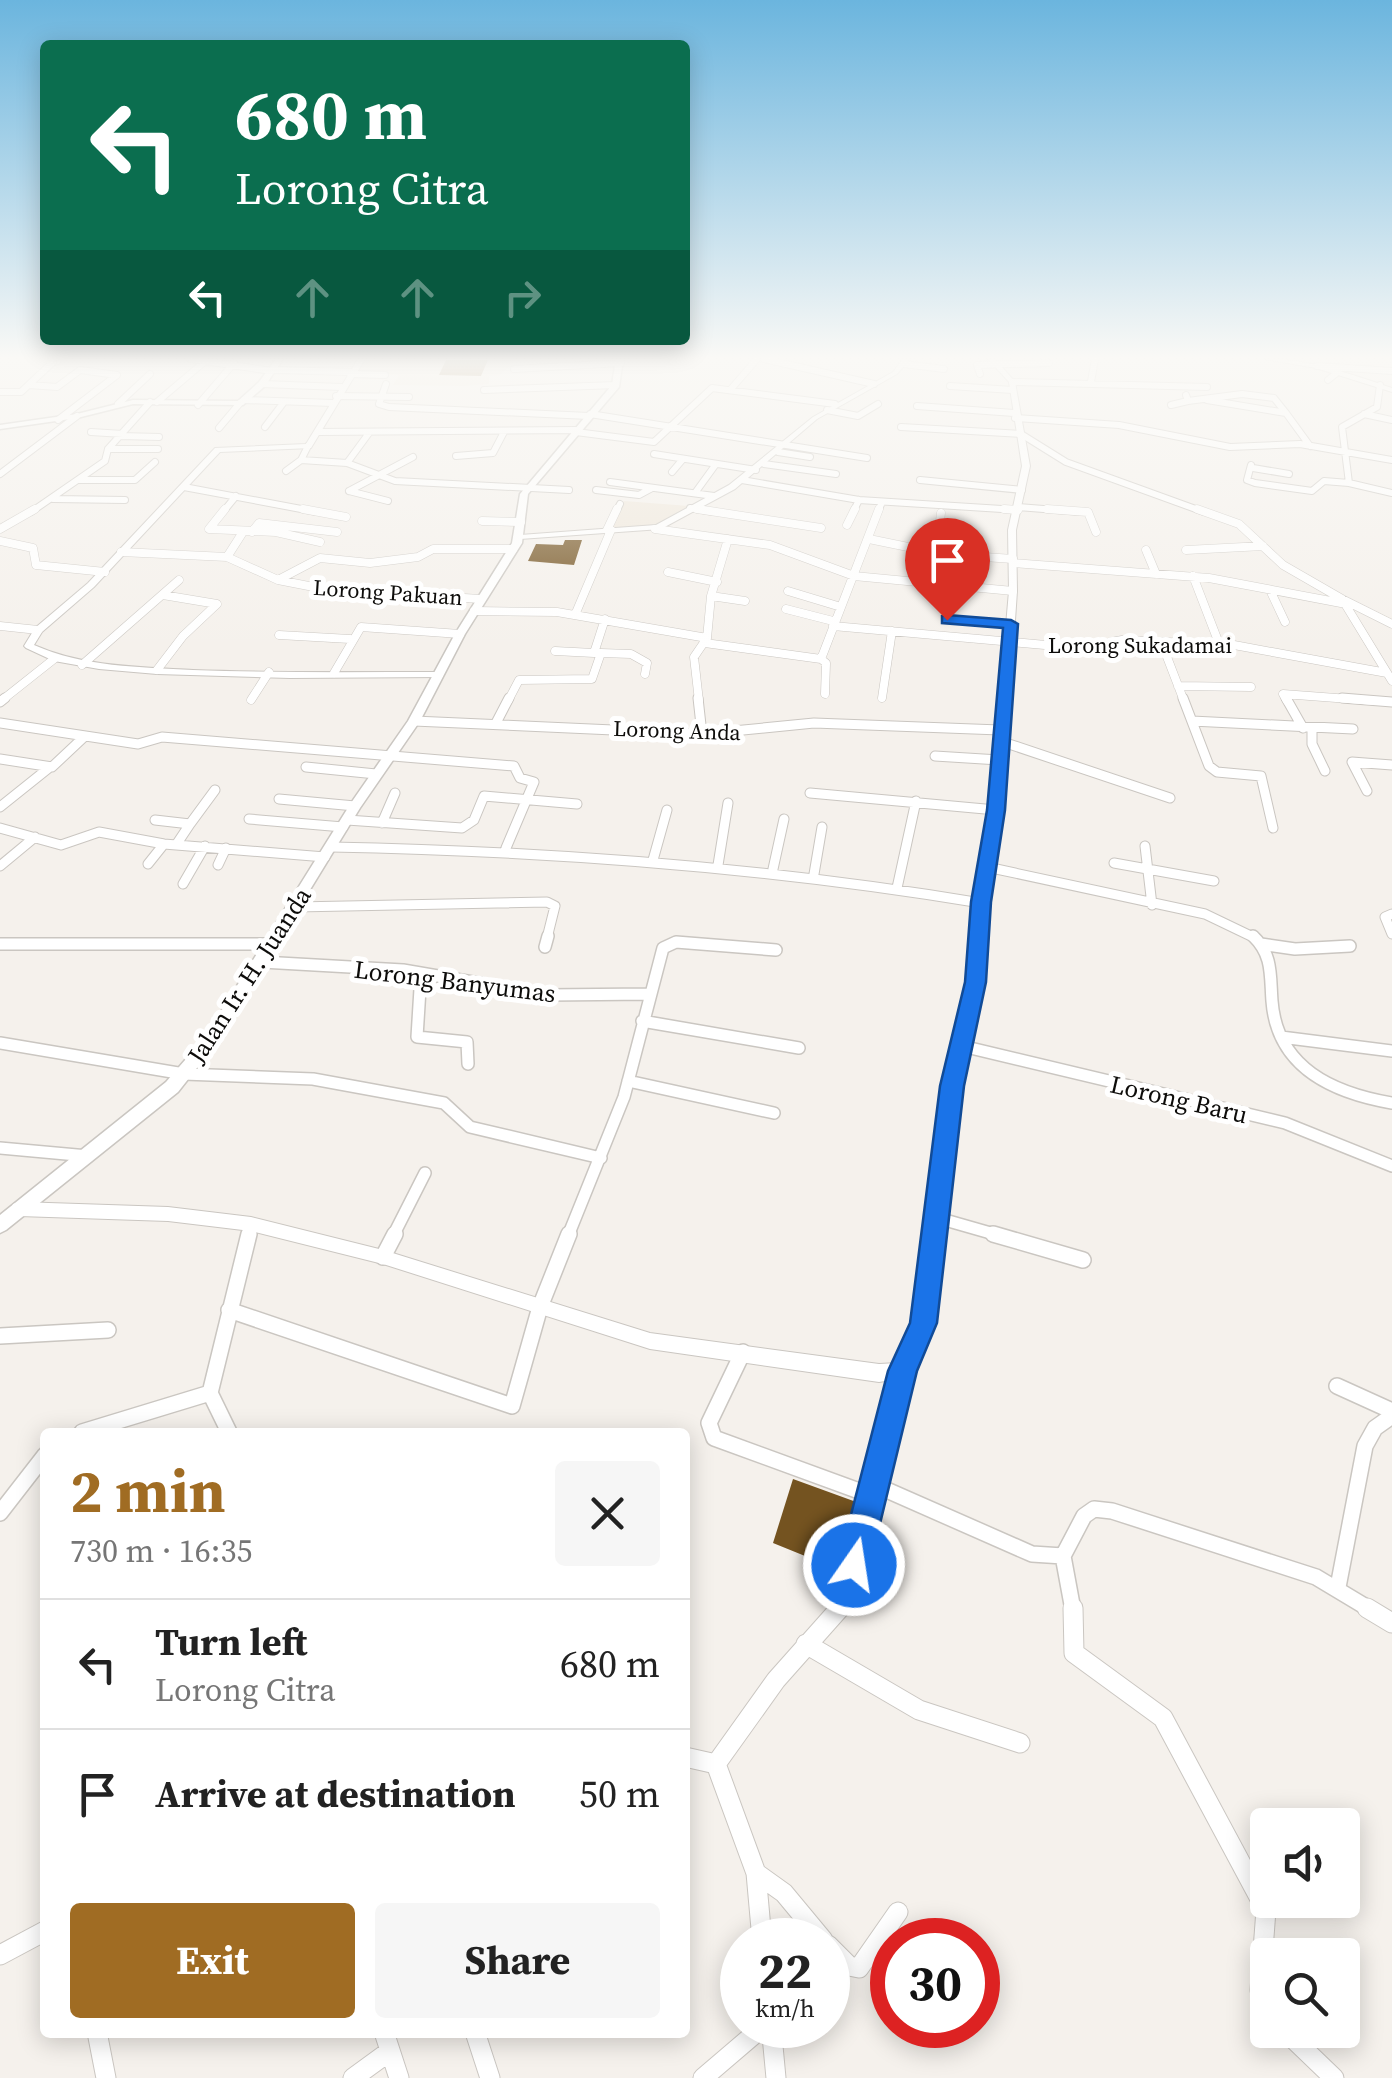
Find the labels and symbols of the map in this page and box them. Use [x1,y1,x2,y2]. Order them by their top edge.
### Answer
pin [905,518,990,621]
street label: Lorong Pakuan [312,572,464,612]
street label: Lorong Sukadamai [1048,630,1232,660]
street label: Lorong Anda [613,713,742,747]
street label: Jalan Ir. H. Juanda [179,880,319,1071]
street label: Lorong Banyumas [352,952,558,1010]
street label: Lorong Baru [1107,1067,1251,1131]
position arrow [802,1513,906,1617]
speed limit sign: 30 [870,1918,1000,2048]

